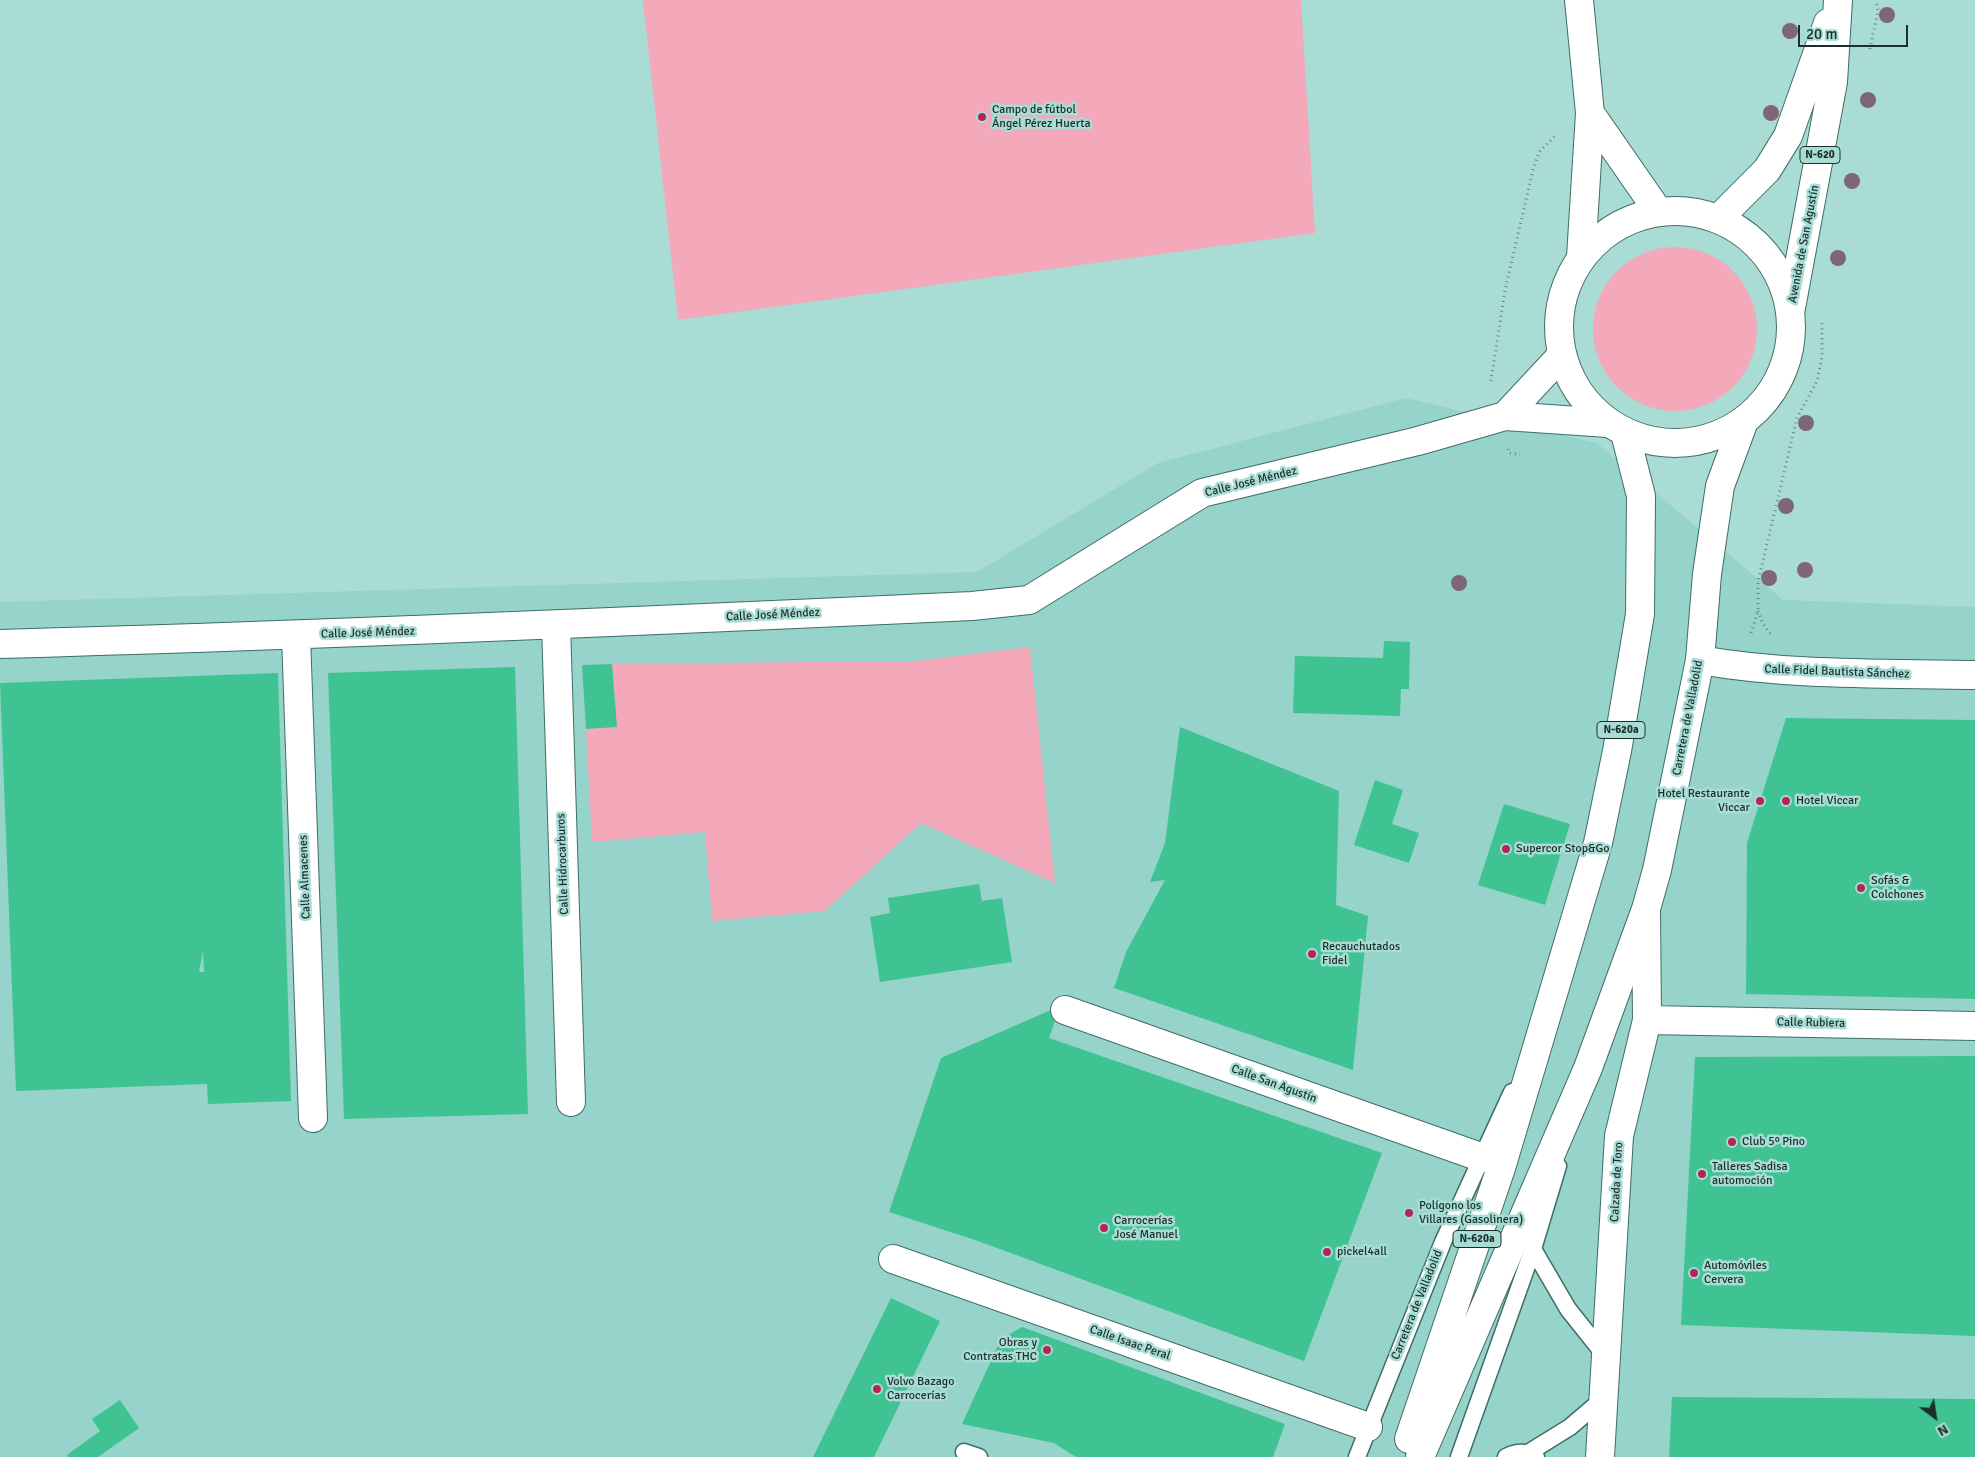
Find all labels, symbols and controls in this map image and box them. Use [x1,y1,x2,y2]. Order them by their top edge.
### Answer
scale bar [1800,15,1910,47]
text: 20 m [1806,25,1837,43]
place label: Campo de fútbol Ángel Pérez Huerta [992,103,1091,131]
marker: Campo de fútbol Ángel Pérez Huerta [976,111,988,123]
road number: N-620 [1800,146,1840,164]
street label: Avenida de San Agustín [1786,184,1822,304]
street label: Calle José Méndez [1204,464,1298,500]
street label: Calle José Méndez [726,605,820,625]
street label: Calle José Méndez [321,624,415,642]
street label: Carretera de Valladolid [1670,659,1706,777]
street label: Calle Fidel Bautista Sánchez [1764,662,1910,682]
road number: N-620a [1597,722,1645,738]
place label: Hotel Restaurante Viccar [1657,787,1750,815]
place label: Hotel Viccar [1796,794,1858,808]
marker: Hotel Restaurante Viccar [1754,795,1766,807]
marker: Hotel Viccar [1780,795,1792,807]
street label: Calle Hidrocarburos [554,813,572,915]
street label: Calle Almacenes [296,835,314,919]
place label: Supercor Stop&Go [1516,842,1609,856]
marker: Supercor Stop&Go [1500,843,1512,855]
place label: Sofás & Colchones [1871,874,1924,902]
marker: Sofás & Colchones [1855,882,1867,894]
place label: Recauchutados Fidel [1322,940,1400,968]
marker: Recauchutados Fidel [1306,948,1318,960]
street label: Calle Rubiera [1777,1015,1845,1031]
street label: Calle San Agustín [1229,1062,1319,1106]
place label: Club 5º Pino [1742,1135,1805,1149]
marker: Club 5º Pino [1726,1136,1738,1148]
street label: Calzada de Toro [1608,1142,1626,1222]
place label: Talleres Sadisa automoción [1712,1160,1788,1188]
marker: Talleres Sadisa automoción [1696,1168,1708,1180]
place label: Polígono los Villares (Gasolinera) [1419,1199,1523,1227]
marker: Polígono los Villares (Gasolinera) [1403,1207,1415,1219]
place label: Carrocerías José Manuel [1114,1214,1178,1242]
marker: Carrocerías José Manuel [1098,1222,1110,1234]
road number: N-620a [1453,1230,1501,1248]
place label: pickel4all [1337,1245,1387,1259]
marker: pickel4all [1321,1246,1333,1258]
street label: Carretera de Valladolid [1388,1248,1446,1362]
place label: Automóviles Cervera [1704,1259,1767,1287]
marker: Automóviles Cervera [1688,1267,1700,1279]
street label: Calle Isaac Peral [1088,1322,1172,1364]
place label: Obras y Contratas THC [963,1336,1037,1364]
marker: Obras y Contratas THC [1041,1344,1053,1356]
place label: Volvo Bazago Carrocerías [887,1375,954,1403]
marker: Volvo Bazago Carrocerías [871,1383,883,1395]
north arrow [1910,1392,1960,1442]
text: N [1934,1420,1952,1440]

